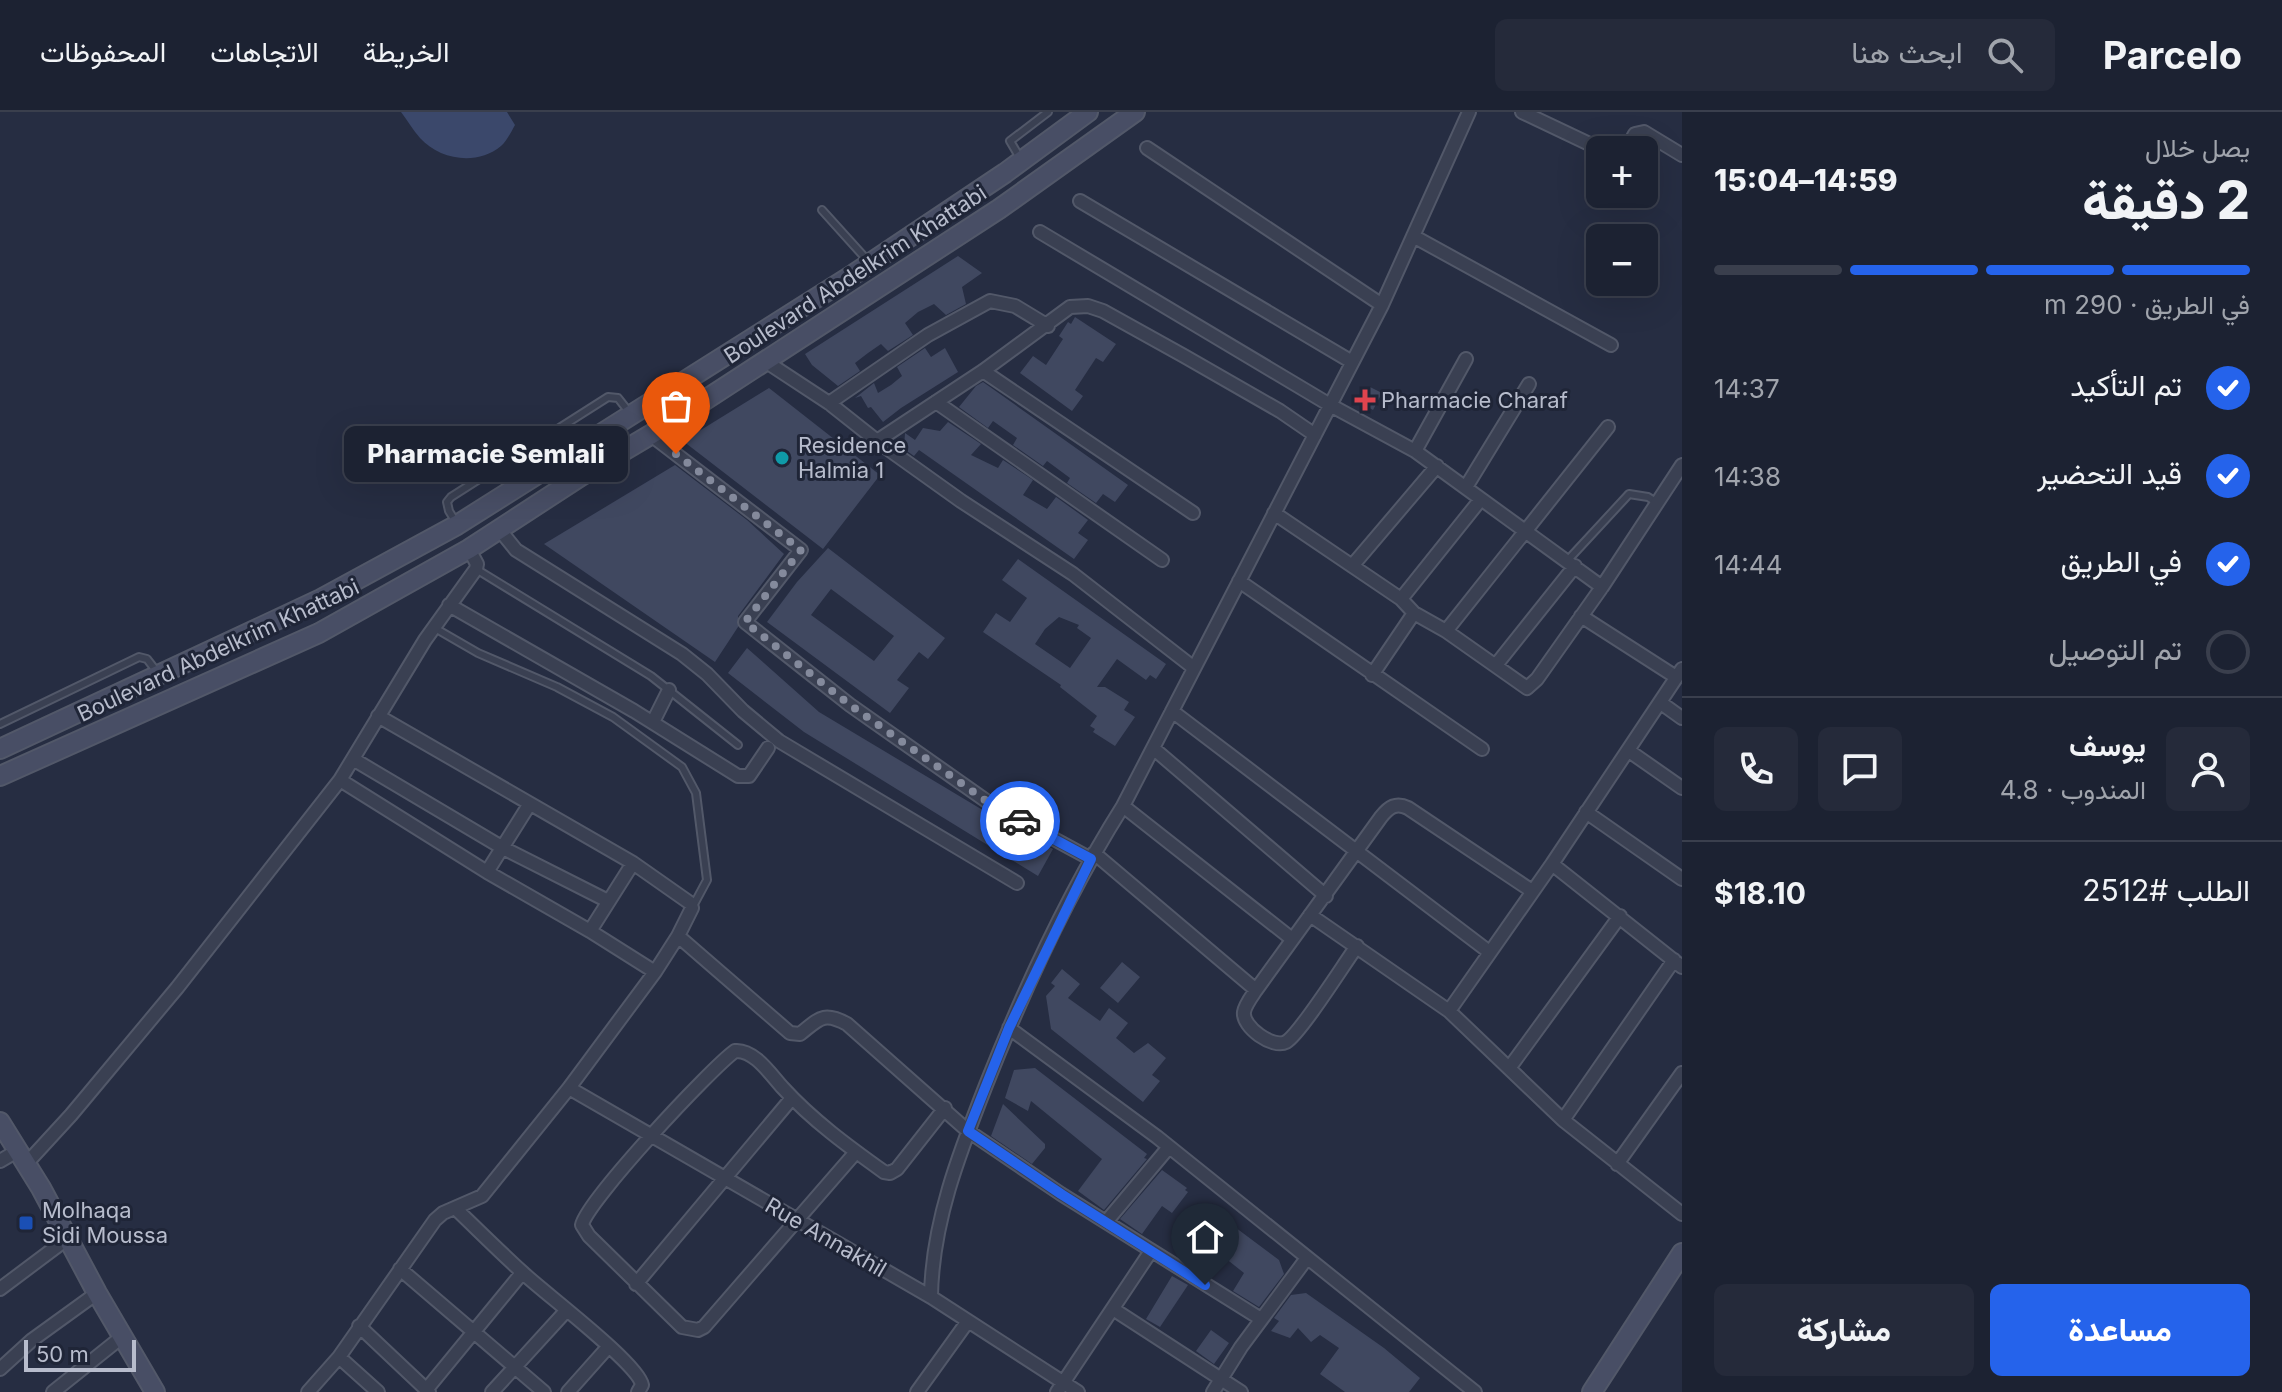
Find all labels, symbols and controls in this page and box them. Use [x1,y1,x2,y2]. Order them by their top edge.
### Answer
search box [1495,19,2055,91]
text: Parcelo [2103,32,2242,78]
icon: search [1983,33,2027,77]
text: ابحث هنا [1851,34,1963,70]
text: المحفوظات [40,35,166,69]
text: الاتجاهات [210,35,319,69]
text: الخريطة [363,35,449,69]
text: يصل خلال [2145,132,2250,163]
map controls [1586,136,1658,296]
button: + [1586,136,1658,208]
text: 14:59–15:04 [1714,162,1898,198]
text: 2 دقيقة [2082,169,2250,232]
street label: Boulevard Abdelkrim Khattabi [719,179,991,369]
button: − [1586,224,1658,296]
text: في الطريق · 290 m [2044,289,2250,320]
icon: check [2206,366,2250,410]
text: تم التأكيد [2070,367,2182,403]
pin [642,372,710,454]
text: 14:37 [1714,373,1780,404]
icon: bag [654,384,698,428]
place label: Pharmacie Charaf [1381,387,1568,413]
marker: Pharmacie Charaf [1356,391,1374,409]
callout: Pharmacie Semlali [344,426,628,482]
place label: Residence Halmia 1 [798,432,906,483]
text: Pharmacie Semlali [367,438,605,469]
marker: Residence Halmia 1 [773,449,791,467]
icon: check [2206,454,2250,498]
text: قيد التحضير [2037,455,2182,491]
text: 14:38 [1714,461,1781,492]
icon: check [2206,542,2250,586]
text: في الطريق [2060,543,2182,579]
text: 14:44 [1714,549,1782,580]
street label: Boulevard Abdelkrim Khattabi [73,573,363,727]
text: تم التوصيل [2049,631,2182,667]
button: phone [1714,727,1798,811]
button: chat [1818,727,1902,811]
text: يوسف [2069,727,2146,763]
button: person [2166,727,2250,811]
text: المندوب · 4.8 [2000,774,2146,805]
courier [980,781,1060,861]
icon: car [998,799,1042,843]
text: الطلب #2512 [2082,872,2250,908]
text: $18.10 [1714,875,1806,911]
street label: Rue Annakhil [761,1192,891,1282]
place label: Molhaqa Sidi Moussa [42,1197,168,1248]
pin [1171,1203,1239,1285]
marker: Molhaqa Sidi Moussa [17,1214,35,1232]
icon: home [1183,1215,1227,1259]
button: مشاركة [1714,1284,1974,1376]
button: مساعدة [1990,1284,2250,1376]
scale bar [24,1336,136,1372]
text: 50 m [36,1341,89,1367]

